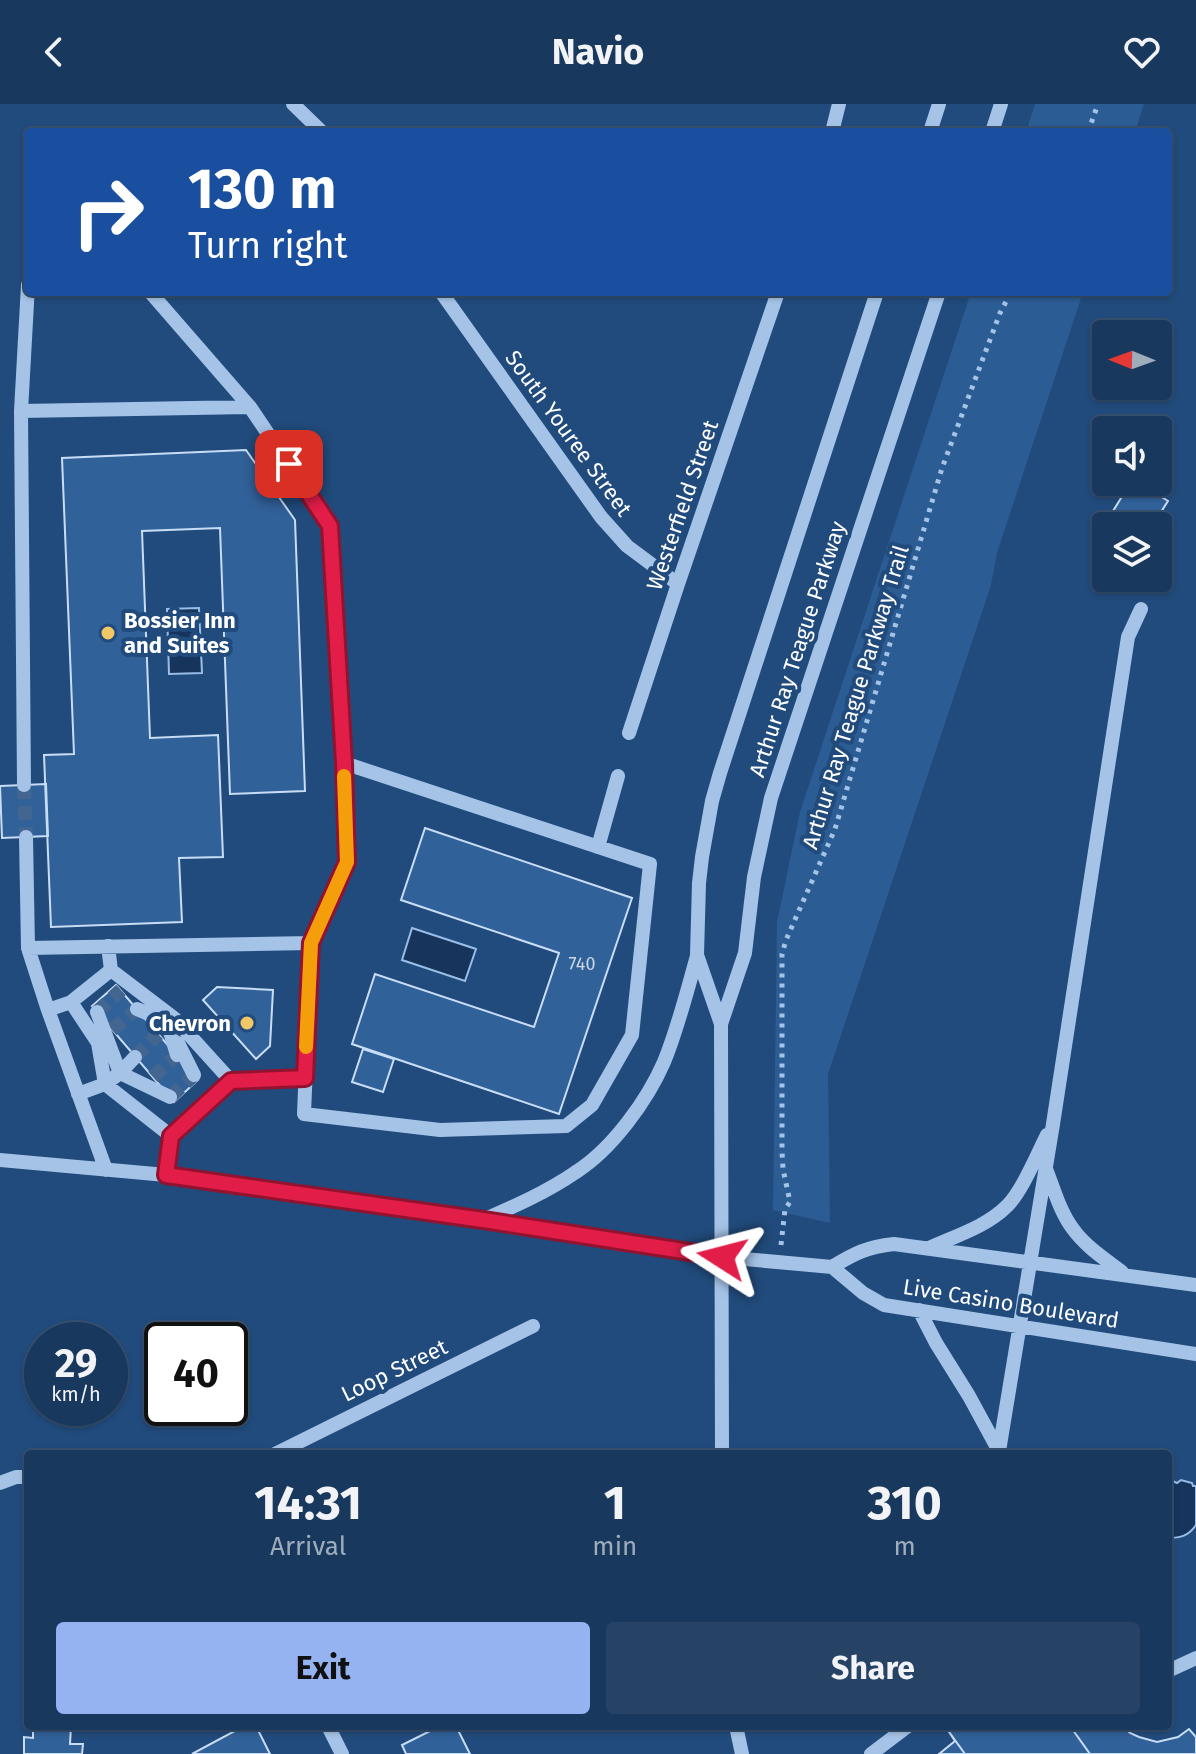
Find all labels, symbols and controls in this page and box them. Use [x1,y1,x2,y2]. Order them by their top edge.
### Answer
icon: back [32,30,76,74]
text: Navio [552,30,644,74]
icon: heart [1120,30,1164,74]
text: 130 m [188,156,336,223]
icon: right [56,160,160,264]
text: Turn right [188,224,348,268]
north arrow [1092,320,1172,400]
map controls [1092,320,1172,592]
street label: South Youree Street [499,345,638,521]
button: sound [1092,416,1172,496]
street label: Westerfield Street [641,417,724,594]
pin [255,430,323,498]
icon: arrive [267,442,311,486]
button: layers [1092,512,1172,592]
street label: Arthur Ray Teague Parkway [743,518,852,780]
street label: Arthur Ray Teague Parkway Trail [796,542,915,852]
place label: Bossier Inn and Suites [124,607,236,659]
marker: Bossier Inn and Suites [99,624,117,642]
house number: 740 [569,953,595,975]
place label: Chevron [149,1010,231,1037]
marker: Chevron [238,1014,256,1032]
position arrow [680,1215,764,1299]
street label: Live Casino Boulevard [901,1273,1121,1334]
speed limit sign: 40 [144,1322,248,1426]
street label: Loop Street [337,1333,452,1408]
text: 29 [55,1340,97,1388]
text: km/h [51,1382,101,1406]
text: 14:31 [254,1474,362,1532]
text: 1 [604,1474,626,1532]
text: 310 [867,1474,942,1532]
text: Arrival [270,1531,346,1562]
text: min [592,1531,637,1562]
text: m [893,1531,916,1562]
button: Exit [56,1622,590,1714]
button: Share [606,1622,1140,1714]

